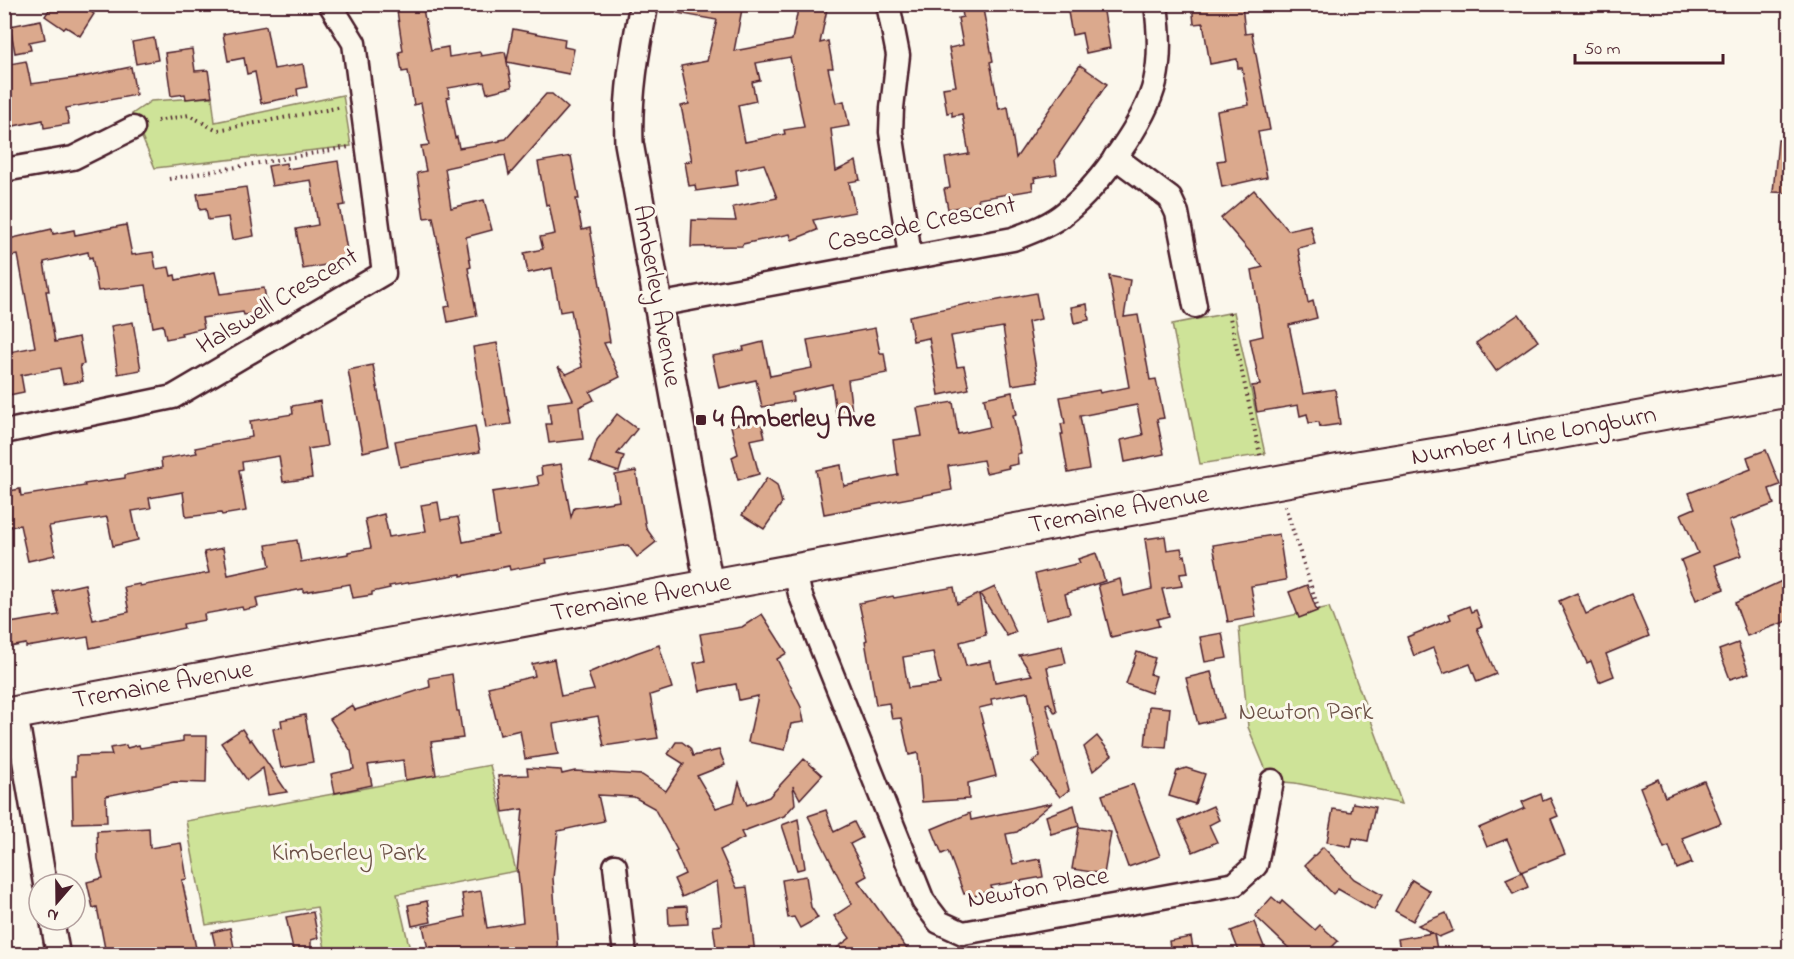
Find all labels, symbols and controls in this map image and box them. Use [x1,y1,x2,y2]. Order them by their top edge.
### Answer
scale bar [1575,27,1724,65]
text: 50 m [1584,37,1621,63]
street label: Cascade Crescent [824,186,1020,264]
street label: Amberley Avenue [621,202,691,390]
street label: Halswell Crescent [190,239,366,365]
street label: Number 1 Line Longburn [1408,397,1660,477]
place label: 4 Amberley Ave [713,401,877,439]
marker: 4 Amberley Ave [694,413,708,427]
street label: Tremaine Avenue [1026,476,1212,546]
street label: Tremaine Avenue [548,564,734,634]
street label: Tremaine Avenue [70,651,256,721]
park label: Newton Park [1239,694,1374,732]
park label: Kimberley Park [272,835,427,873]
street label: Newton Place [964,858,1112,920]
north arrow [27,872,87,932]
text: N [43,901,62,927]

